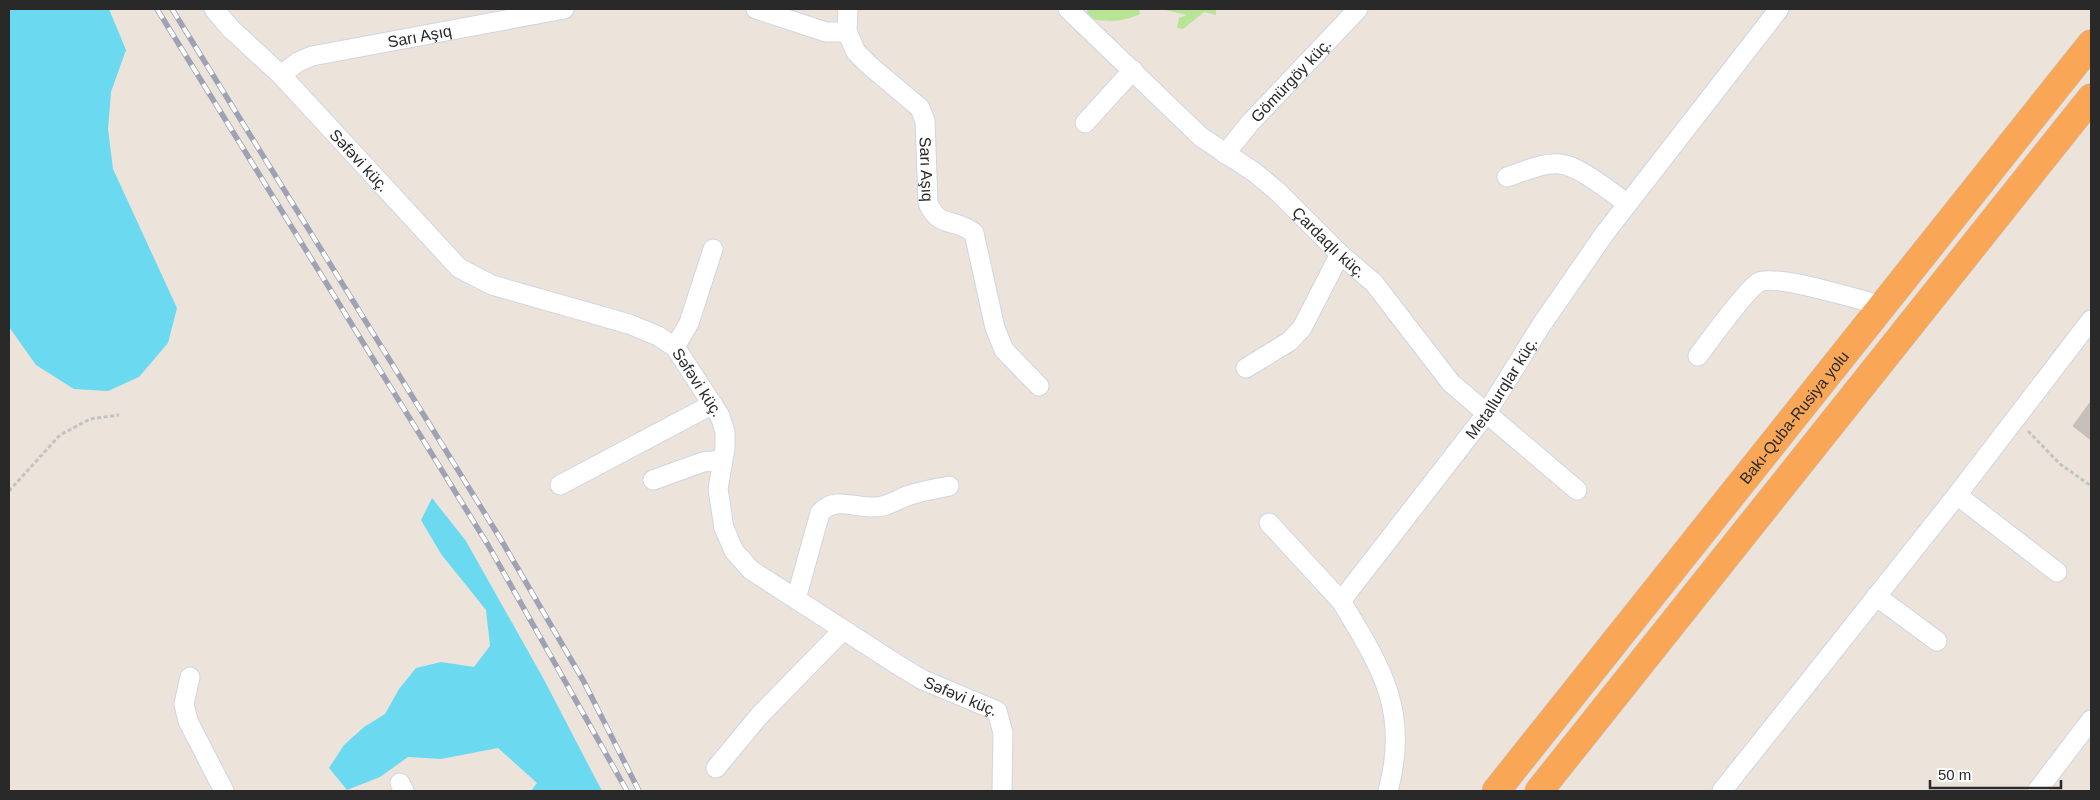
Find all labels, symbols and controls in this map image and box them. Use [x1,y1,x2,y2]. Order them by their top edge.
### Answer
street label: Sarı Aşıq [386,22,453,51]
street label: Gömürgöy küç. [1248,35,1335,126]
street label: Səfəvi küç. [326,126,392,195]
street label: Sarı Aşıq [917,137,936,202]
street label: Çardaqlı küç. [1289,204,1369,281]
street label: Metallurqlar küç. [1462,334,1541,442]
street label: Səfəvi küç. [669,345,726,420]
street label: Bakı-Quba-Rusiya yolu [1736,348,1852,487]
street label: Səfəvi küç. [921,673,1000,719]
scale bar [1930,758,2061,790]
text: 50 m [1938,766,1971,783]

